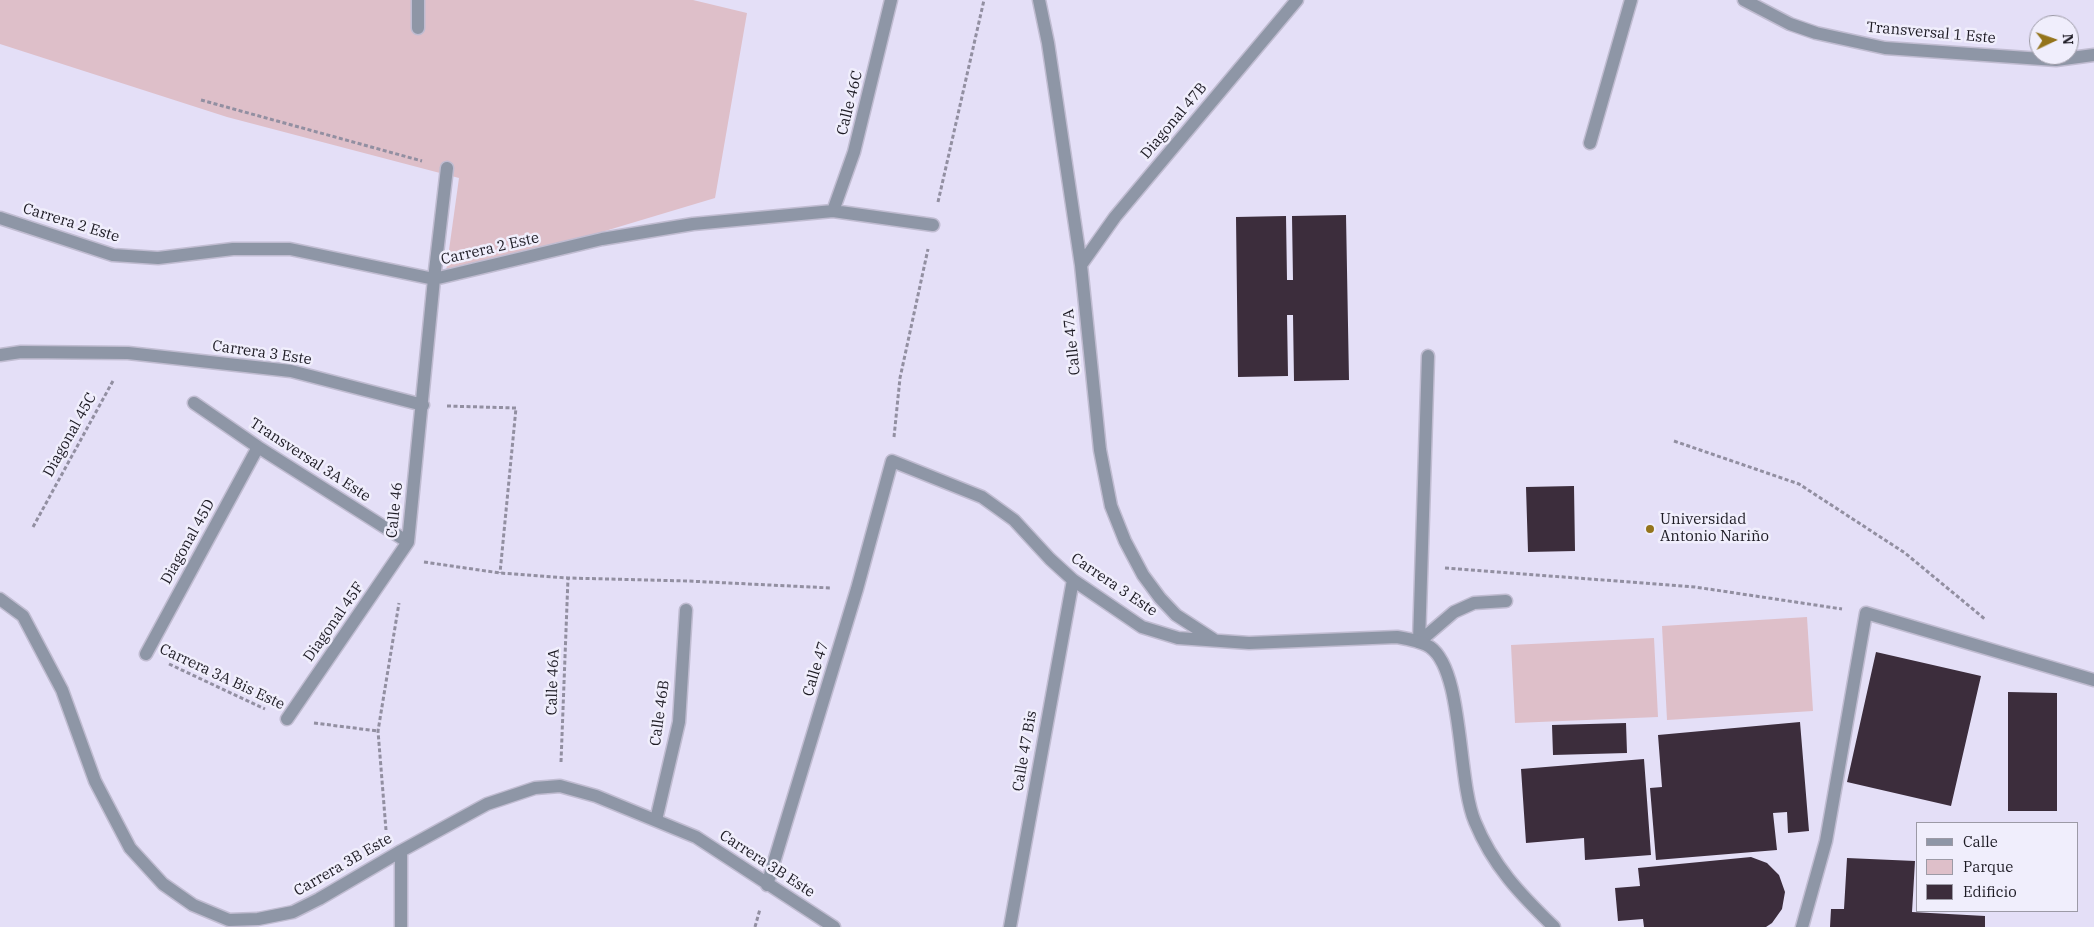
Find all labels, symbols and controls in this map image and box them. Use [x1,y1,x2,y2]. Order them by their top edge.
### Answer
north arrow [2029,15,2079,65]
street label: Transversal 1 Este [1866,18,1996,48]
text: N [2059,33,2077,45]
street label: Calle 46C [833,69,867,137]
street label: Diagonal 47B [1137,79,1211,163]
street label: Carrera 2 Este [21,200,121,246]
street label: Carrera 2 Este [439,229,541,269]
street label: Calle 47A [1060,308,1084,376]
street label: Carrera 3 Este [211,337,313,369]
street label: Diagonal 45C [39,390,101,480]
street label: Transversal 3A Este [246,414,374,506]
street label: Calle 46 [383,481,407,539]
street label: Diagonal 45D [157,496,219,588]
place label: Universidad Antonio Nariño [1660,511,1769,546]
marker: Universidad Antonio Nariño [1644,523,1656,535]
street label: Carrera 3 Este [1067,550,1161,620]
street label: Diagonal 45F [300,579,368,665]
street label: Calle 47 [799,639,833,699]
street label: Carrera 3A Bis Este [157,640,287,714]
street label: Calle 46A [543,648,563,716]
street label: Calle 46B [646,679,674,747]
street label: Calle 47 Bis [1009,709,1041,793]
legend [1916,822,2079,912]
street label: Carrera 3B Este [716,826,818,902]
street label: Carrera 3B Este [291,830,395,900]
text: Calle [1963,832,1998,851]
text: Parque [1963,857,2013,876]
text: Edificio [1963,882,2017,901]

